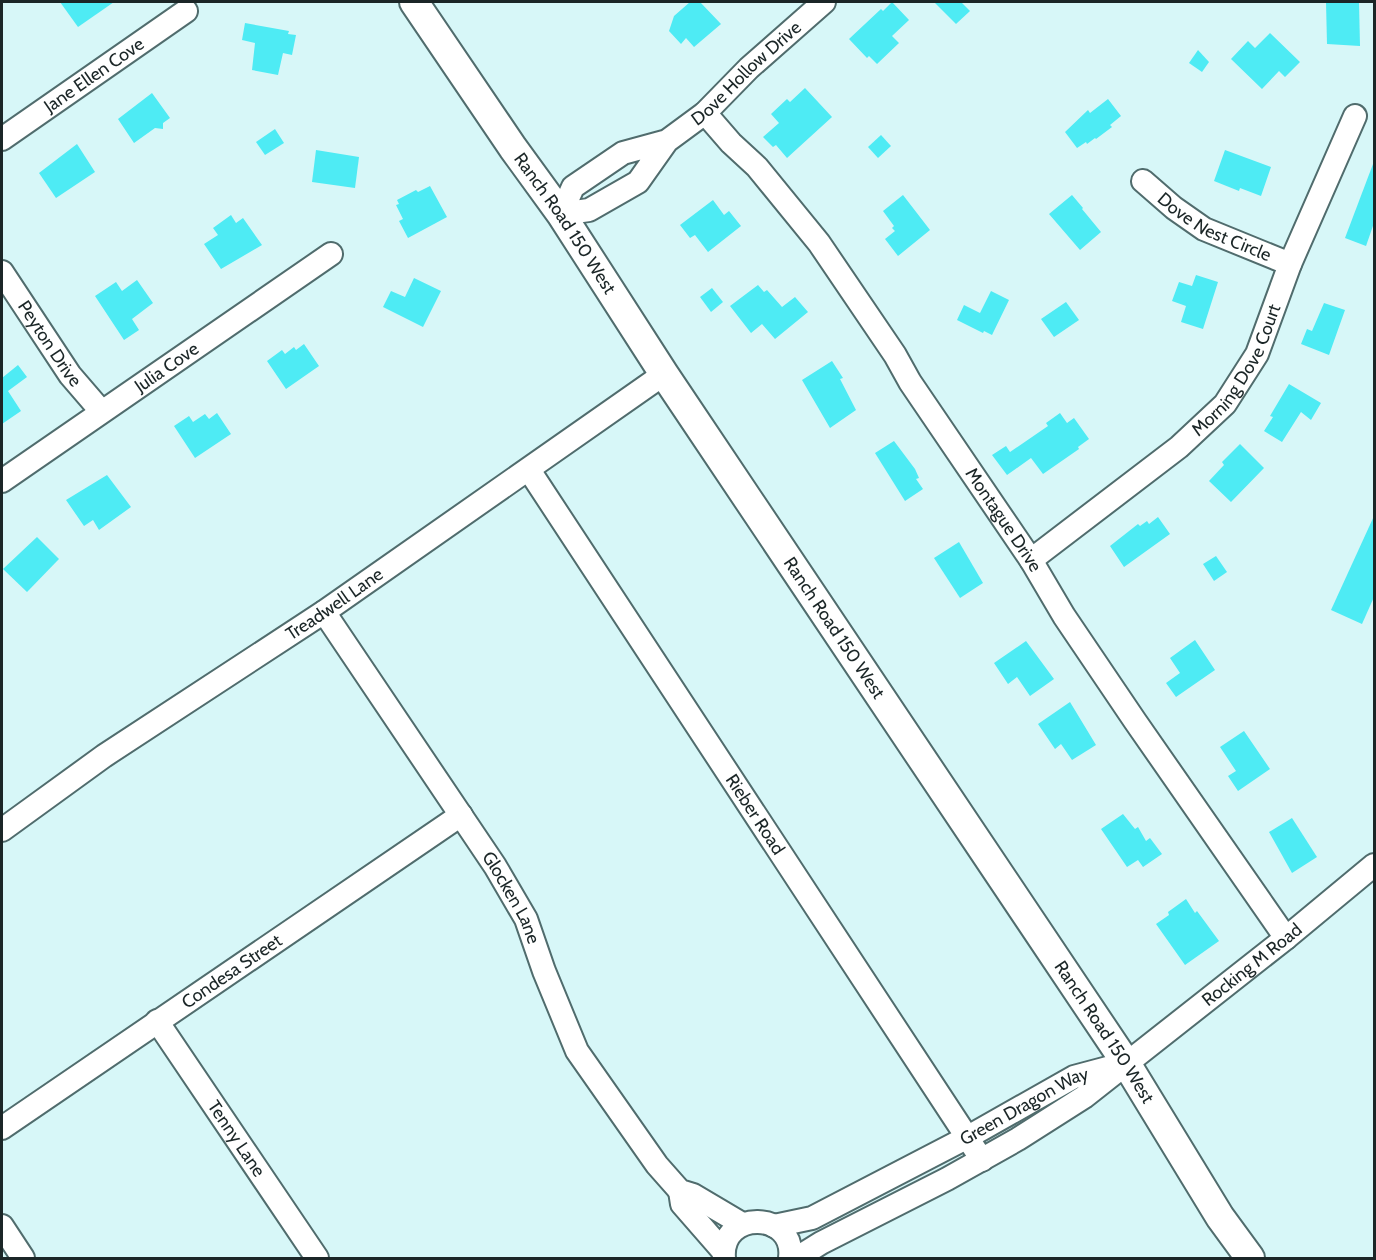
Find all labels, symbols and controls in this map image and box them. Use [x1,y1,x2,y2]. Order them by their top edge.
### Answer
street label: Dove Hollow Drive [687,16,806,130]
street label: Jane Ellen Cove [39,33,148,118]
street label: Ranch Road 150 West [509,149,621,298]
street label: Dove Nest Circle [1153,188,1274,266]
street label: Peyton Drive [13,297,86,391]
street label: Morning Dove Court [1187,301,1285,441]
street label: Julia Cove [129,338,203,398]
street label: Montague Drive [961,464,1047,576]
street label: Ranch Road 150 West [779,553,890,703]
street label: Treadwell Lane [282,563,387,645]
street label: Rieber Road [721,770,790,859]
street label: Glocken Lane [477,847,545,947]
street label: Rocking M Road [1197,919,1306,1011]
street label: Condesa Street [177,929,286,1013]
street label: Ranch Road 150 West [1050,957,1159,1107]
street label: Green Dragon Way [956,1063,1091,1150]
street label: Tenny Lane [203,1096,270,1181]

